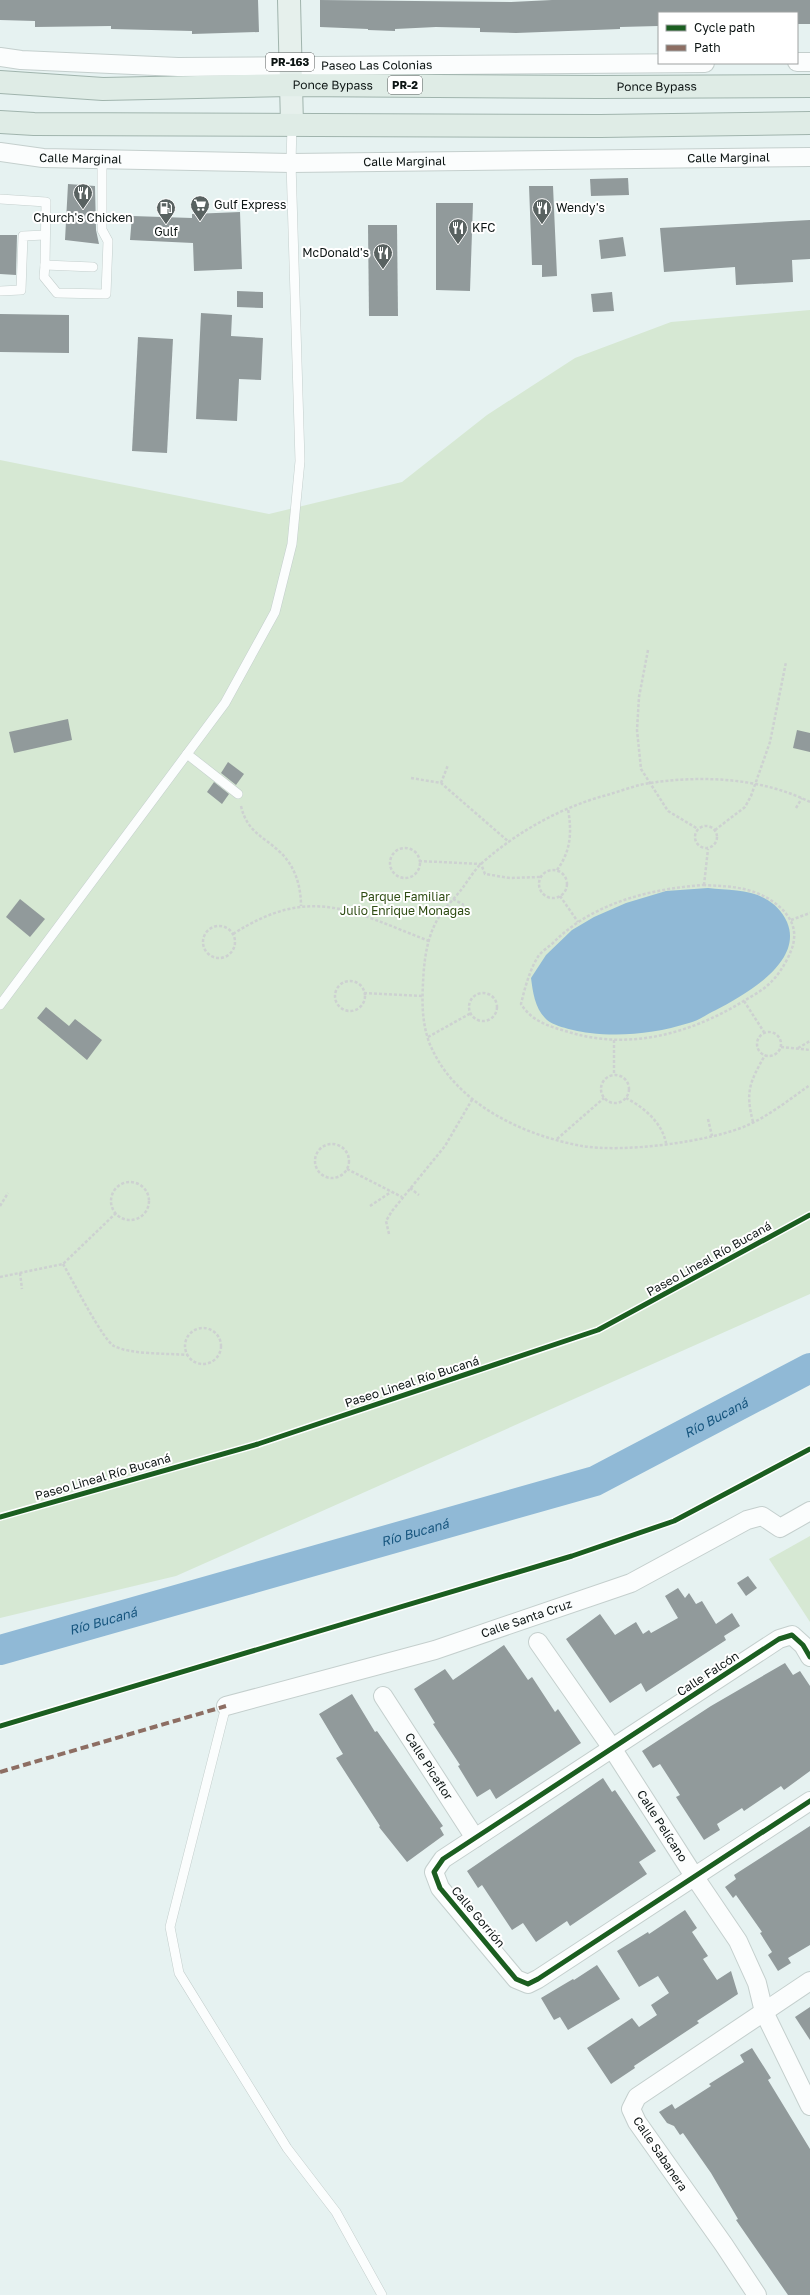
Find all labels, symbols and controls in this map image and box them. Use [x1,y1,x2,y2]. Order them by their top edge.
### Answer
legend [658,12,798,64]
text: Cycle path [694,20,755,35]
text: Path [694,40,721,55]
road number: PR-163 [266,53,314,71]
street label: Paseo Las Colonias [321,57,432,73]
road number: PR-2 [388,76,422,94]
street label: Ponce Bypass [292,77,373,93]
street label: Ponce Bypass [616,79,697,94]
street label: Calle Marginal [687,149,770,165]
street label: Calle Marginal [39,150,122,167]
street label: Calle Marginal [363,153,446,169]
restaurant icon: Church's Chicken [72,182,94,210]
supermarket icon: Gulf Express [189,194,211,222]
fuel station icon: Gulf [155,197,177,225]
place label: Gulf Express [214,197,286,212]
restaurant icon: Wendy's [531,197,553,225]
place label: Wendy's [556,200,605,215]
place label: Church's Chicken [33,210,133,225]
restaurant icon: KFC [447,217,469,245]
place label: KFC [472,220,496,235]
place label: Gulf [154,224,178,239]
restaurant icon: McDonald's [372,242,394,270]
place label: McDonald's [302,245,369,260]
park label: Parque Familiar Julio Enrique Monagas [340,889,470,918]
street label: Paseo Lineal Río Bucaná [644,1218,774,1299]
street label: Paseo Lineal Río Bucaná [343,1353,481,1410]
water label: Río Bucaná [681,1393,752,1441]
street label: Paseo Lineal Río Bucaná [33,1450,172,1503]
water label: Río Bucaná [379,1515,452,1549]
street label: Calle Santa Cruz [479,1596,574,1641]
water label: Río Bucaná [67,1603,140,1638]
street label: Calle Falcón [674,1648,742,1699]
street label: Calle Picaflor [402,1730,456,1803]
street label: Calle Pelícano [634,1787,691,1864]
street label: Calle Gorrión [448,1883,508,1950]
street label: Calle Sabanera [630,2114,691,2194]

